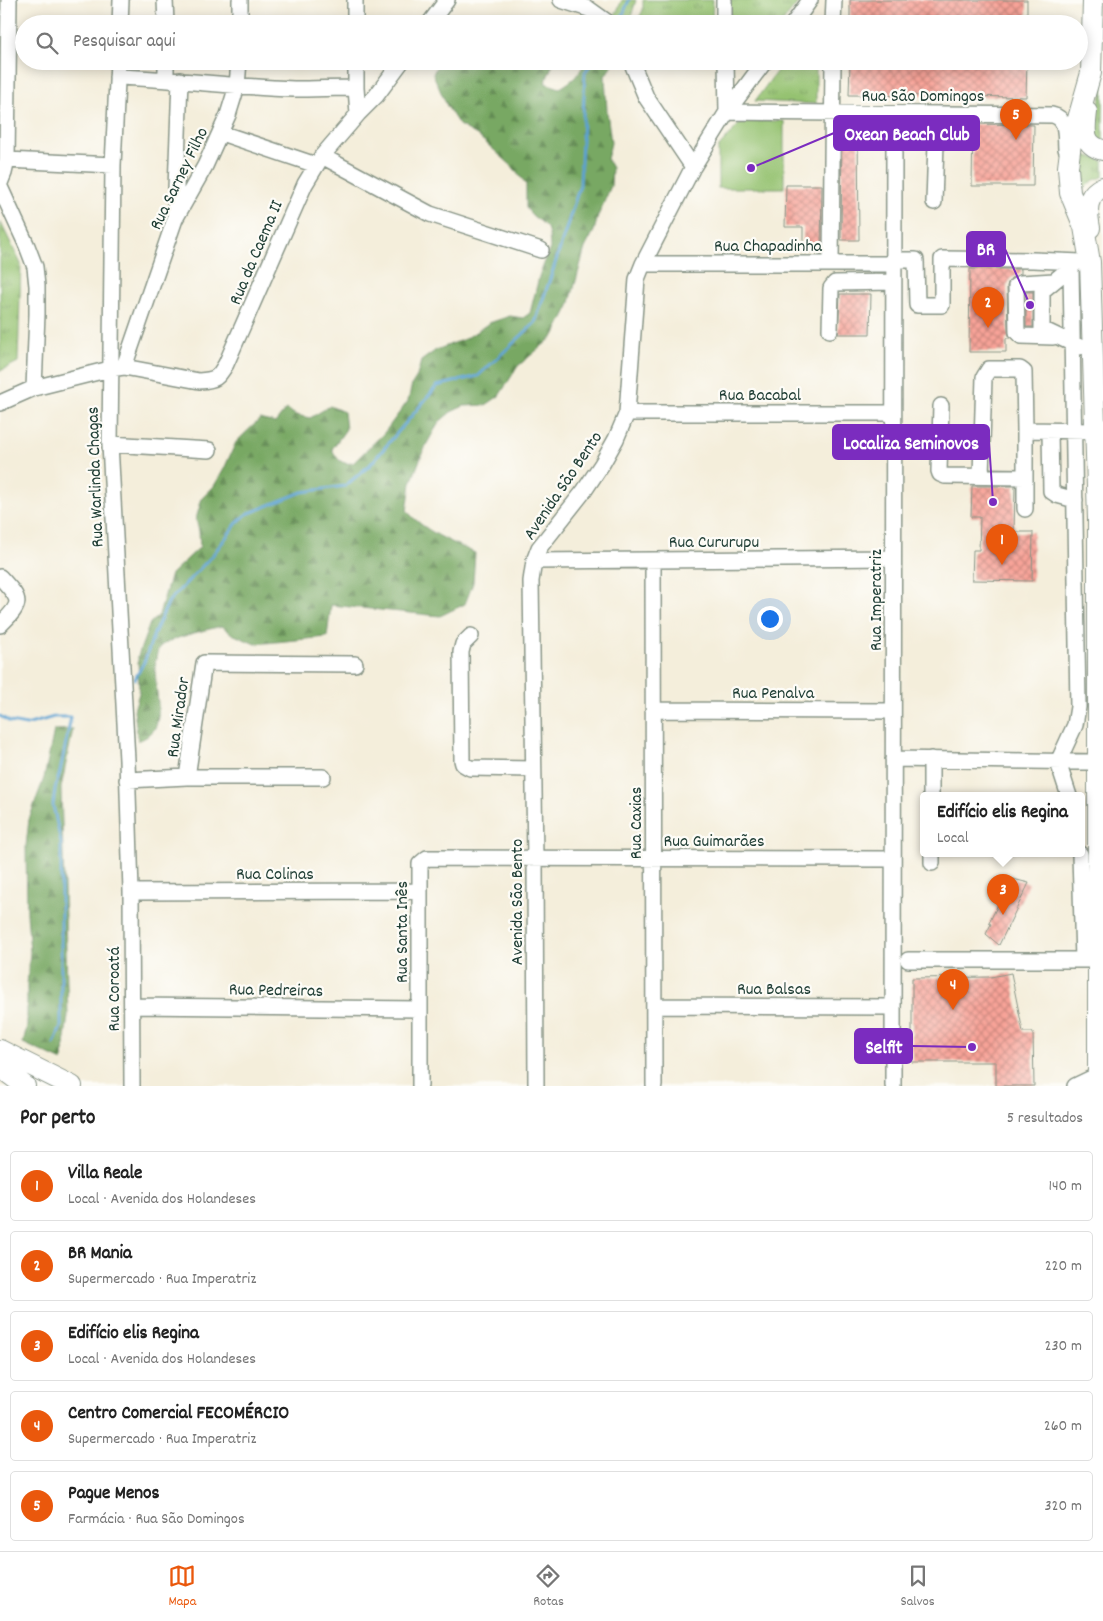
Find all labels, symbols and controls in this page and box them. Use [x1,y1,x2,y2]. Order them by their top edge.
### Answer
search box [15,15,1088,70]
icon: search [33,29,61,57]
text: Pesquisar aqui [73,29,175,56]
street label: Rua São Domingos [862,85,984,110]
pin: 5 [1000,99,1032,140]
callout: Oxean Beach Club [834,116,979,150]
street label: Rua Sarney Filho [145,123,216,235]
text: Oxean Beach Club [844,123,970,150]
street label: Rua da Caema II [224,196,291,309]
callout: BR [967,232,1005,266]
street label: Rua Chapadinha [714,235,823,260]
text: BR [977,238,995,265]
pin: 2 [972,287,1004,328]
street label: Rua Bacabal [719,384,802,409]
street label: Rua Warlinda Chagas [82,406,111,548]
callout: Localiza Seminovos [833,425,989,459]
street label: Avenida São Bento [518,427,610,546]
text: Localiza Seminovos [843,432,979,459]
pin: 1 [986,524,1018,565]
street label: Rua Cururupu [669,531,759,556]
street label: Rua Imperatriz [865,549,890,651]
your location [757,606,783,632]
street label: Rua Mirador [161,675,198,759]
street label: Rua Penalva [732,682,815,707]
street label: Rua Caxias [625,787,650,859]
popup [920,792,1085,857]
text: Edifício elis Regina [937,800,1068,827]
text: Local [937,827,968,850]
street label: Rua Guimarães [663,830,765,855]
street label: Avenida São Bento [506,839,531,965]
street label: Rua Colinas [236,863,314,888]
pin: 3 [987,874,1019,915]
street label: Rua Santa Inês [391,881,416,983]
street label: Rua Coroatá [103,947,128,1031]
pin: 4 [937,969,969,1010]
street label: Rua Pedreiras [229,978,323,1005]
street label: Rua Balsas [737,978,811,1003]
callout: Selfit [855,1029,912,1063]
text: Selfit [865,1036,903,1063]
text: Por perto [20,1104,95,1134]
text: 5 resultados [1007,1107,1083,1130]
text: Villa Reale [68,1161,142,1188]
text: 1 [35,1175,39,1198]
text: 140 m [1048,1175,1082,1198]
text: Local · Avenida dos Holandeses [68,1188,256,1211]
text: BR Mania [68,1241,132,1268]
text: 2 [34,1255,41,1278]
text: 220 m [1045,1255,1082,1278]
text: Supermercado · Rua Imperatriz [68,1268,256,1291]
text: Edifício elis Regina [68,1321,199,1348]
text: 3 [33,1335,41,1358]
text: 230 m [1045,1335,1082,1358]
text: Local · Avenida dos Holandeses [68,1348,256,1371]
text: Centro Comercial FECOMÉRCIO [68,1401,289,1428]
text: 4 [34,1415,40,1438]
text: 260 m [1044,1415,1082,1438]
text: Supermercado · Rua Imperatriz [68,1428,256,1451]
text: Pague Menos [68,1481,160,1508]
text: 5 [33,1495,41,1518]
text: 320 m [1045,1495,1082,1518]
text: Farmácia · Rua São Domingos [68,1508,245,1531]
tab: Mapa [168,1562,196,1612]
tab: Rotas [533,1562,564,1612]
tab: Salvos [901,1562,935,1612]

